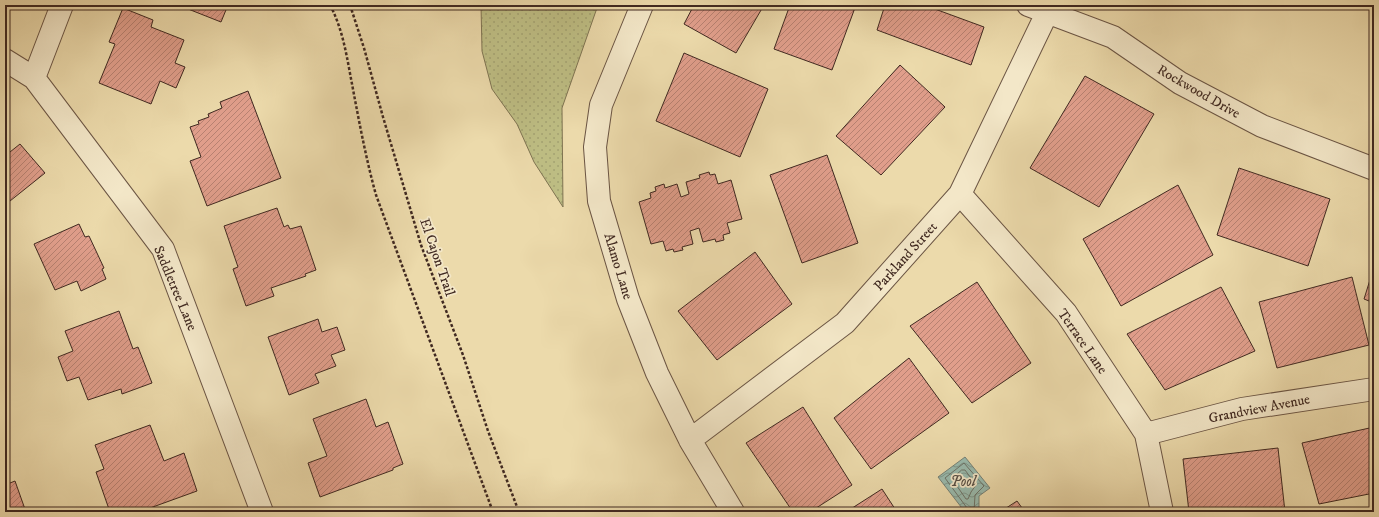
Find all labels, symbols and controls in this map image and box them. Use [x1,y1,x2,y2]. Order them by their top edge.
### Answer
street label: Rockwood Drive [1154,61,1243,123]
street label: El Cajon Trail [415,216,459,299]
street label: Parkland Street [870,218,942,295]
street label: Alamo Lane [599,231,637,302]
street label: Saddletree Lane [149,243,201,334]
street label: Terrace Lane [1053,306,1111,378]
street label: Grandview Avenue [1207,390,1312,428]
water label: Pool [950,472,978,491]

